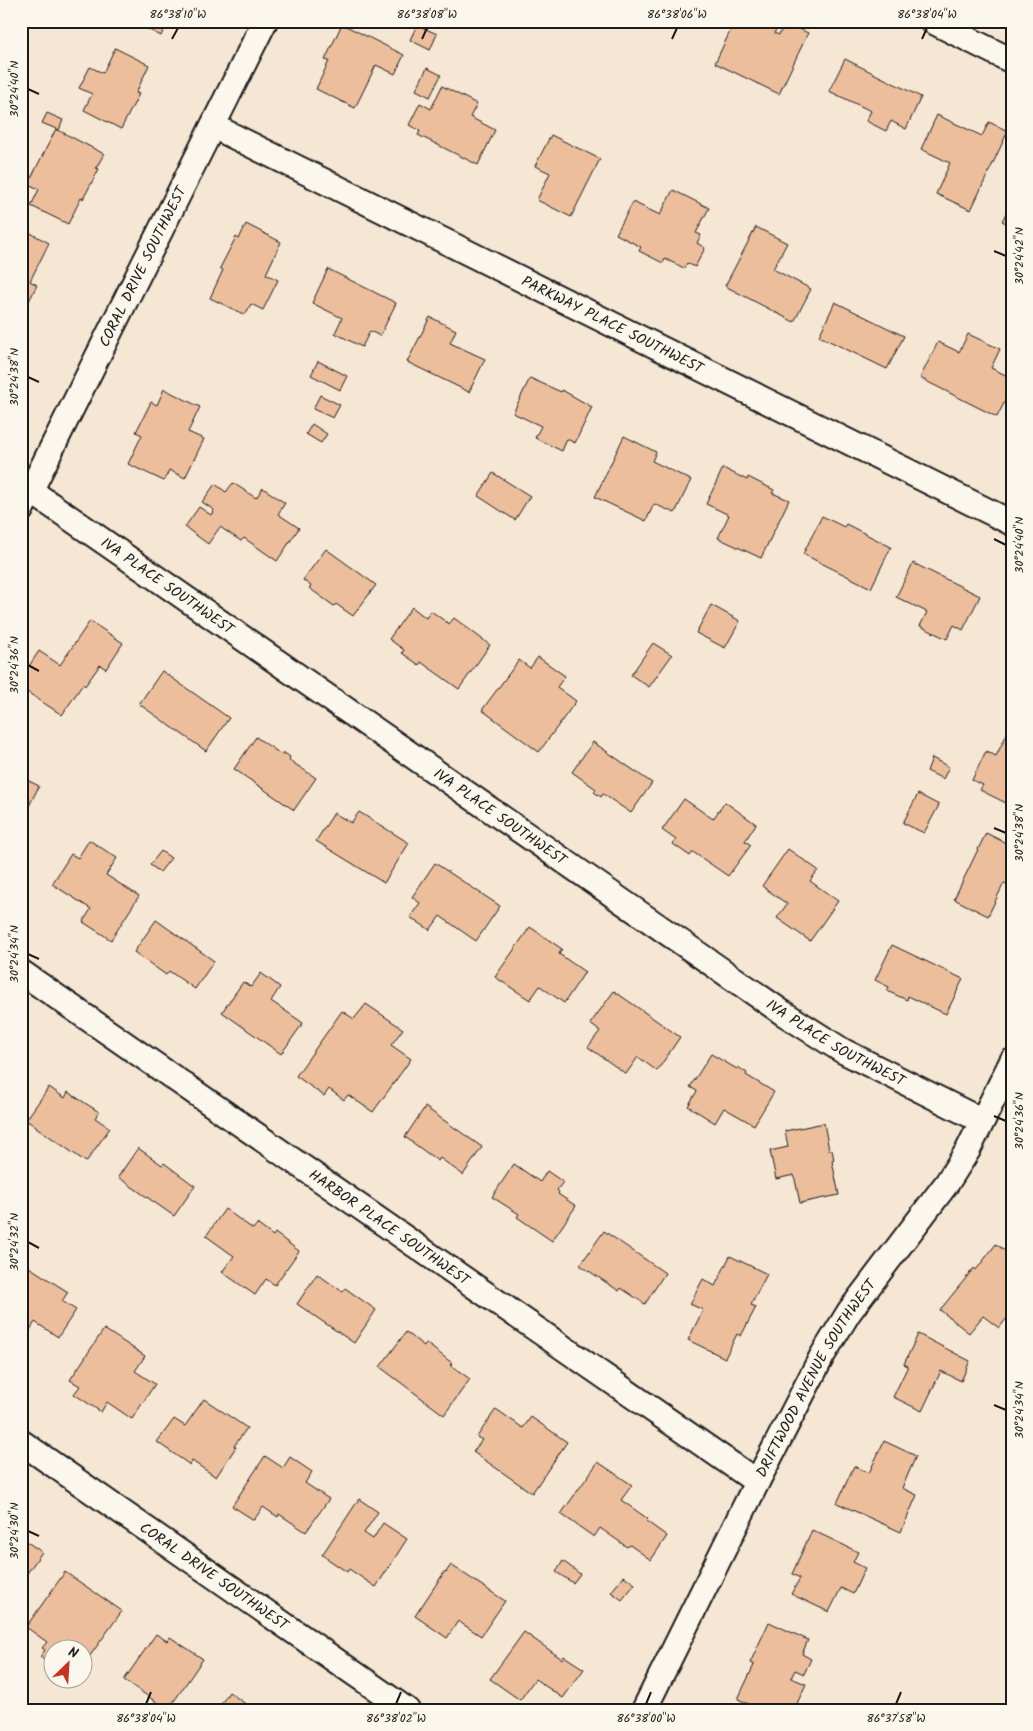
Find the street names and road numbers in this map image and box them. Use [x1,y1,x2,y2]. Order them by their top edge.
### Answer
street label: CORAL DRIVE SOUTHWEST [93,181,194,352]
street label: PARKWAY PLACE SOUTHWEST [517,270,709,382]
street label: IVA PLACE SOUTHWEST [95,532,240,642]
street label: IVA PLACE SOUTHWEST [428,763,573,873]
street label: IVA PLACE SOUTHWEST [761,994,911,1094]
street label: HARBOR PLACE SOUTHWEST [303,1164,476,1294]
street label: DRIFTWOOD AVENUE SOUTHWEST [750,1273,884,1482]
street label: CORAL DRIVE SOUTHWEST [134,1517,295,1638]

